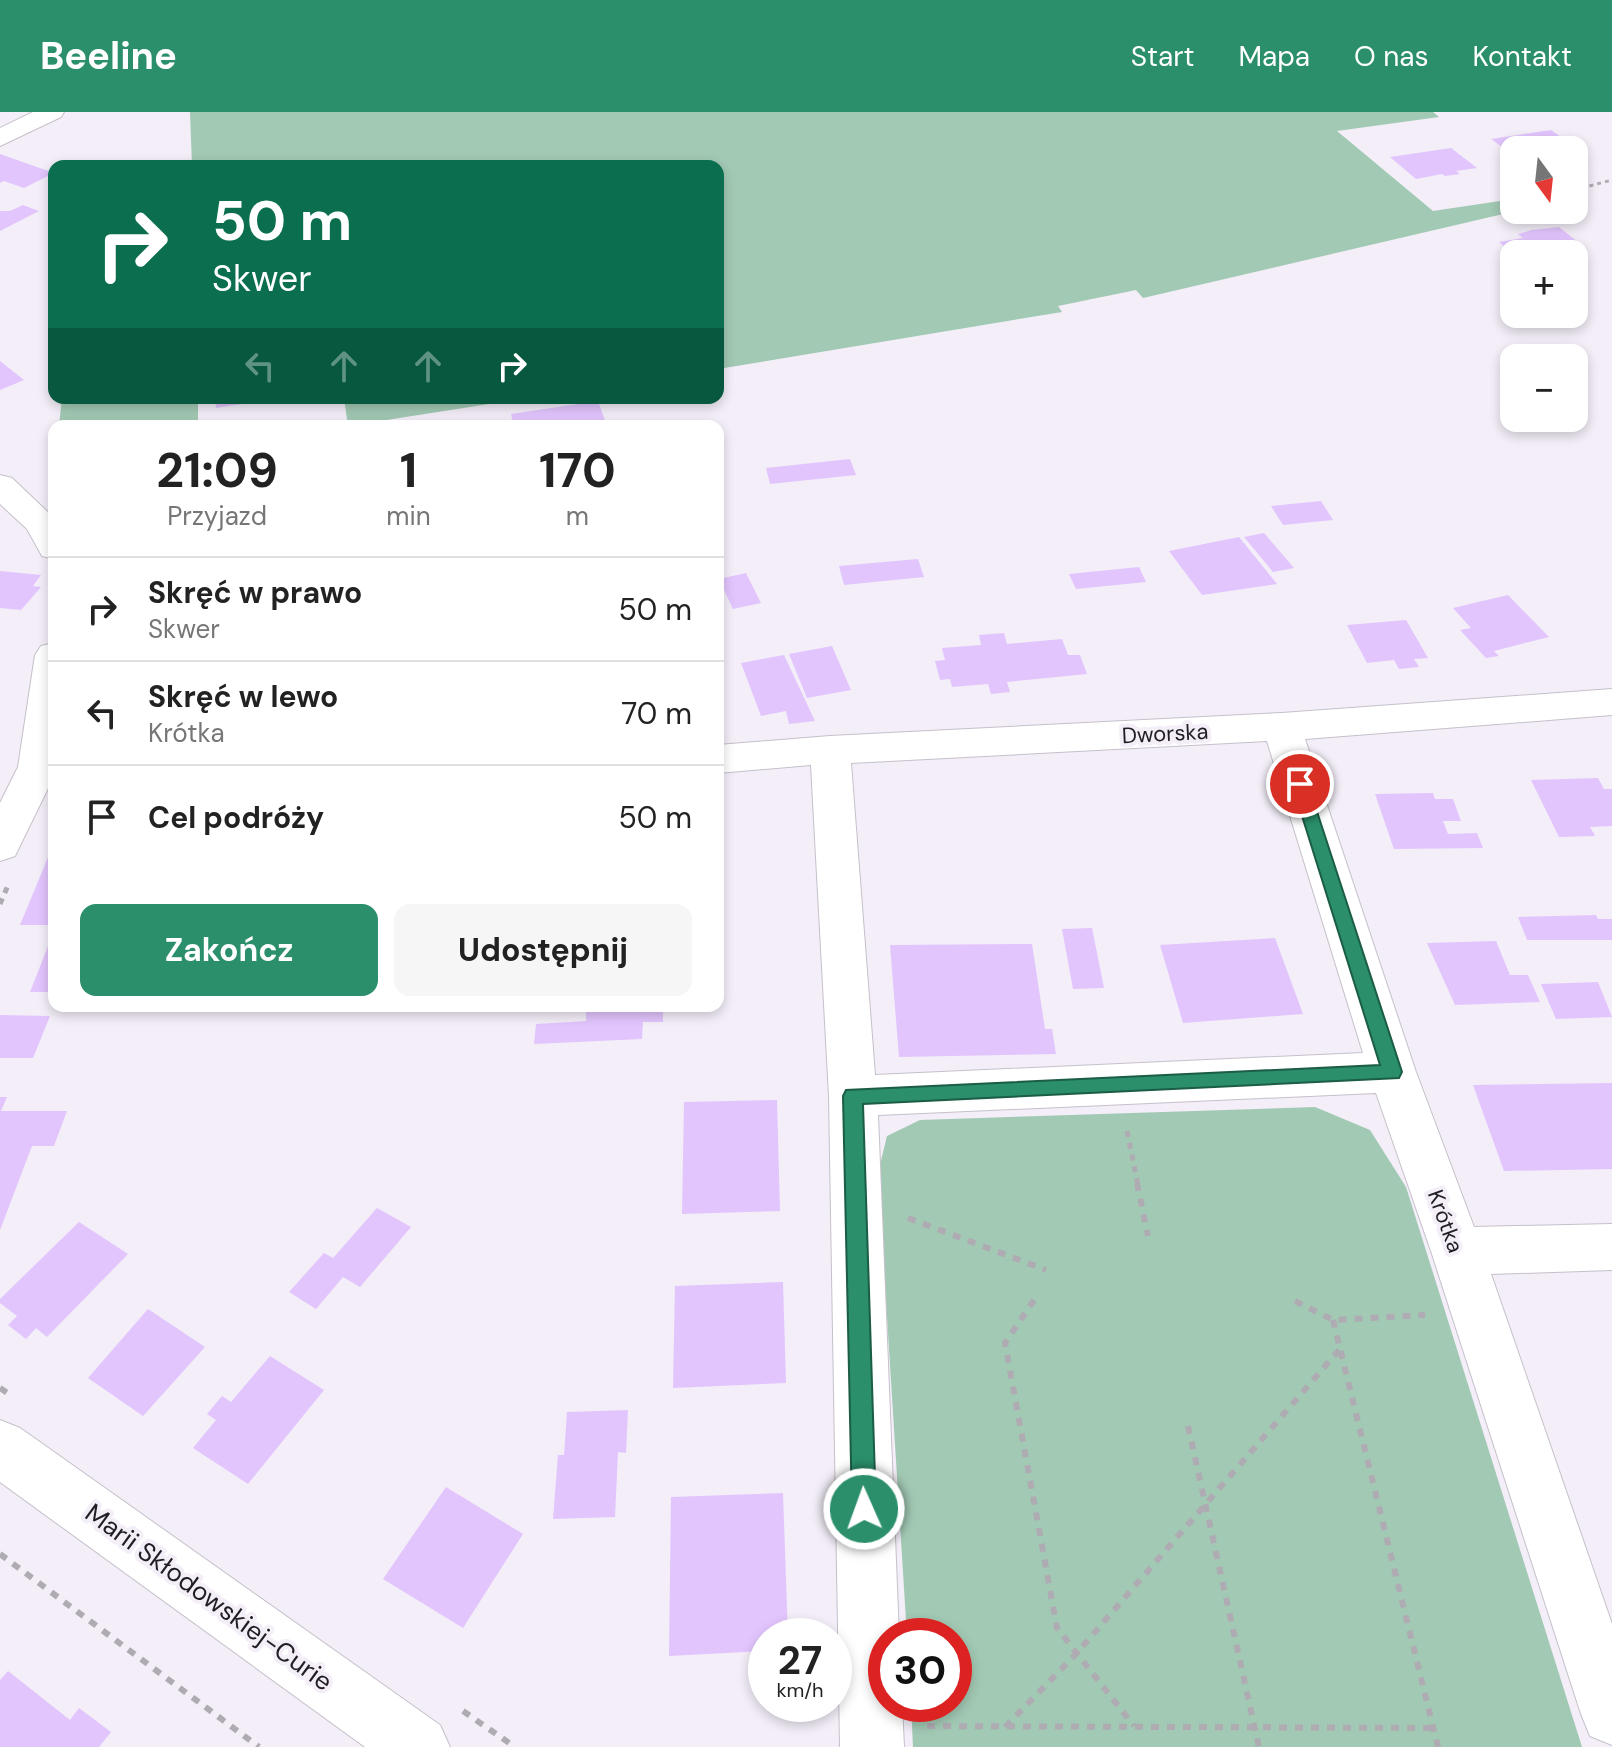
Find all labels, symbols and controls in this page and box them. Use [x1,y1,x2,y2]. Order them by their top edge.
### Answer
text: Beeline [40,31,177,81]
text: Start [1131,38,1195,75]
text: Mapa [1239,38,1310,75]
text: O nas [1354,38,1429,75]
text: Kontakt [1473,38,1572,75]
north arrow [1500,136,1588,224]
map controls [1500,136,1588,432]
text: 50 m [212,184,352,257]
icon: right [80,192,184,296]
button: + [1500,240,1588,328]
text: Skwer [212,255,312,302]
icon: left [238,344,282,388]
icon: ahead [322,344,366,388]
icon: ahead [406,344,450,388]
icon: right [490,344,534,388]
button: − [1500,344,1588,432]
text: 21:09 [156,439,278,502]
text: 1 [400,439,417,502]
text: 170 [539,439,616,502]
text: Przyjazd [167,499,267,533]
text: min [386,499,431,533]
text: m [566,499,589,533]
text: Skręć w prawo [148,573,362,612]
icon: right [80,587,124,631]
text: 50 m [618,590,692,629]
text: Skwer [148,612,220,646]
text: Skręć w lewo [148,677,338,716]
icon: left [80,691,124,735]
text: 70 m [621,694,692,733]
text: Krótka [148,716,225,750]
street label: Dworska [1121,717,1209,750]
pin [1266,750,1334,818]
icon: arrive [1278,762,1322,806]
icon: arrive [80,795,124,839]
text: Cel podróży [148,798,324,837]
text: 50 m [618,798,692,837]
button: Zakończ [80,904,378,996]
button: Udostępnij [394,904,692,996]
street label: Krótka [1421,1186,1470,1257]
position arrow [822,1467,906,1551]
street label: Marii Skłodowskiej-Curie [78,1496,340,1698]
speed limit sign: 30 [868,1618,972,1722]
text: 27 [778,1634,822,1686]
text: km/h [776,1677,824,1703]

